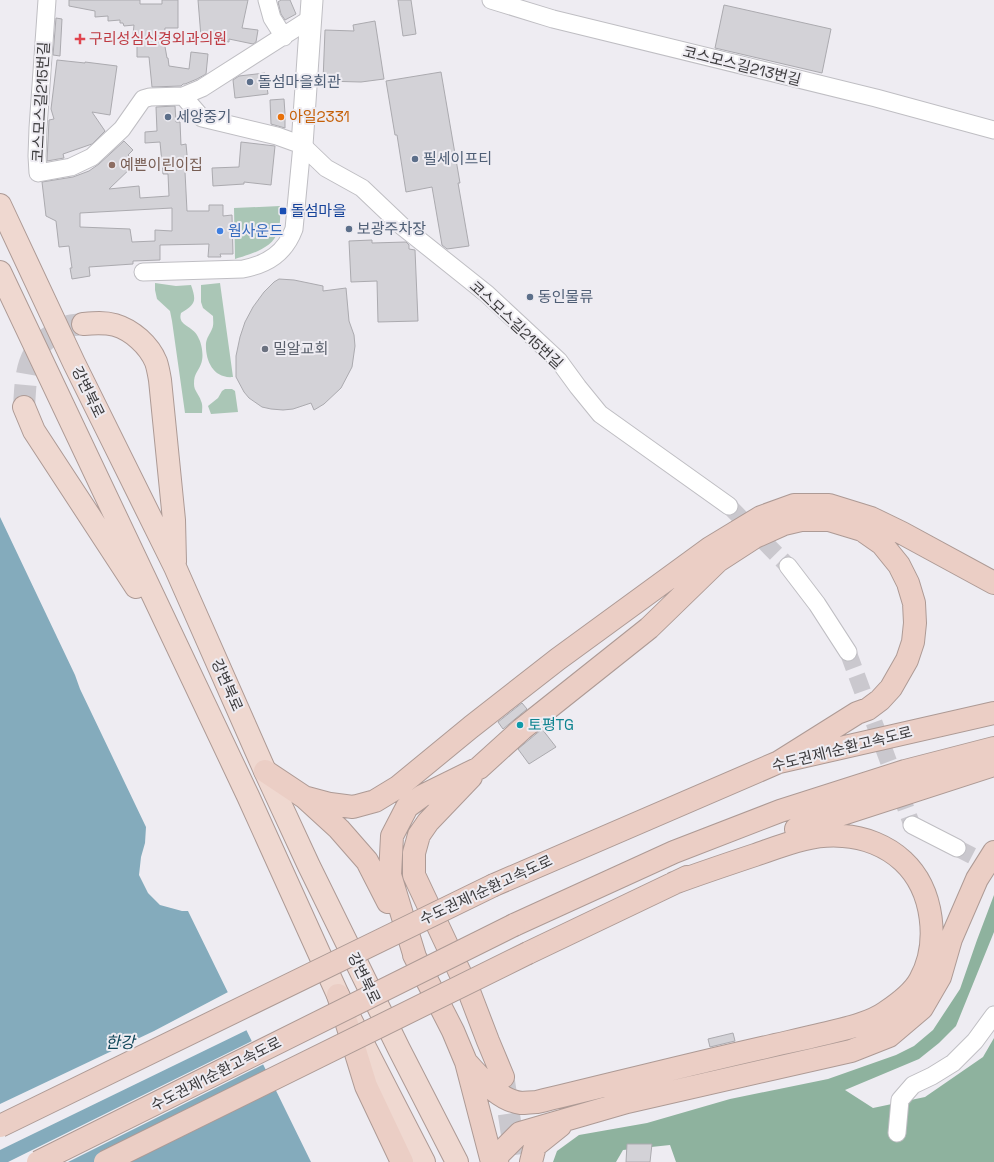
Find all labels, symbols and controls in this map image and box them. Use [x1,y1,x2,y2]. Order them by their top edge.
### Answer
place label: 구리성심신경외과의원 [89,29,227,48]
marker: 구리성심신경외과의원 [74,33,86,45]
street label: 코스모스길215번길 [28,41,53,163]
street label: 코스모스길213번길 [681,42,803,89]
place label: 돌섬마을회관 [258,72,341,91]
marker: 돌섬마을회관 [245,77,255,87]
place label: 세앙중기 [176,107,231,126]
place label: 아일2331 [289,107,350,126]
marker: 세앙중기 [163,112,173,122]
marker: 아일2331 [276,112,286,122]
place label: 필세이프티 [423,149,492,168]
marker: 필세이프티 [410,154,420,164]
place label: 예쁜이린이집 [120,155,203,174]
marker: 예쁜이린이집 [107,160,117,170]
place label: 돌섬마을 [291,201,346,220]
marker: 돌섬마을 [278,206,288,216]
place label: 보광주차장 [357,219,426,238]
place label: 웜사운드 [228,221,283,240]
marker: 보광주차장 [344,224,354,234]
marker: 웜사운드 [215,226,225,236]
street label: 코스모스길215번길 [466,276,567,373]
place label: 동인물류 [538,287,593,306]
marker: 동인물류 [525,292,535,302]
place label: 밀알교회 [273,339,328,358]
marker: 밀알교회 [260,344,270,354]
street label: 강변북로 [68,363,109,421]
street label: 강변북로 [208,656,247,714]
place label: 토평TG [528,715,574,734]
marker: 토평TG [515,720,525,730]
street label: 수도권제1순환고속도로 [770,722,914,775]
street label: 수도권제1순환고속도로 [416,850,555,929]
street label: 강변북로 [344,949,385,1007]
water label: 한강 [105,1032,137,1053]
street label: 수도권제1순환고속도로 [147,1032,284,1115]

